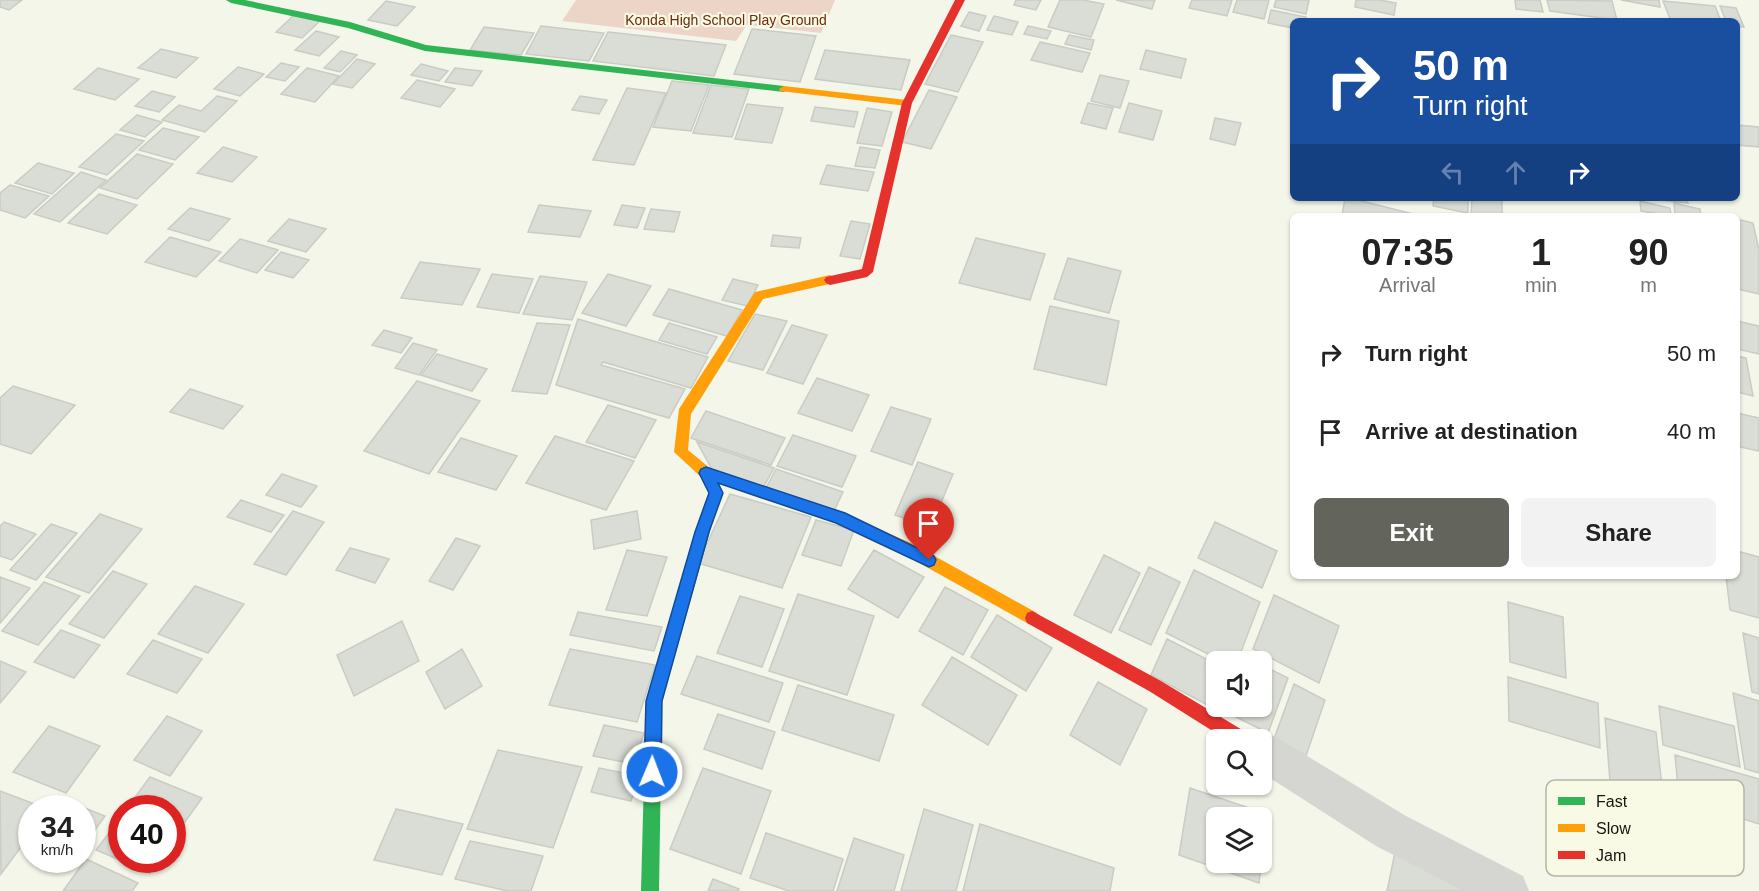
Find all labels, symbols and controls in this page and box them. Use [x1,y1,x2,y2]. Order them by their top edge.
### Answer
park label: Konda High School Play Ground [625,12,827,28]
icon: right [1314,42,1392,120]
text: 50 m [1413,42,1509,89]
text: Turn right [1413,91,1528,121]
icon: left [1436,156,1469,189]
icon: ahead [1499,156,1532,189]
icon: right [1562,156,1595,189]
text: 07:35 [1361,232,1453,273]
text: 1 [1531,232,1551,273]
text: 90 [1629,232,1669,273]
text: Arrival [1379,274,1436,296]
text: min [1525,274,1557,296]
text: m [1640,274,1657,296]
icon: right [1314,338,1347,371]
text: Turn right [1365,341,1467,366]
text: 50 m [1667,341,1716,366]
icon: arrive [1314,416,1347,449]
text: Arrive at destination [1365,419,1578,444]
text: 40 m [1667,419,1716,444]
pin [903,498,954,560]
button: Exit [1314,498,1509,567]
button: Share [1521,498,1716,567]
icon: arrive [912,507,945,540]
map controls [1206,651,1272,873]
button: sound [1206,651,1272,717]
button: search [1206,729,1272,795]
position arrow [620,740,684,804]
legend [1546,780,1744,876]
text: Fast [1596,793,1628,810]
speed limit sign: 40 [108,795,186,873]
button: layers [1206,807,1272,873]
text: 34 [40,810,74,843]
text: Slow [1596,820,1631,837]
text: km/h [41,841,73,858]
text: Jam [1596,847,1626,864]

